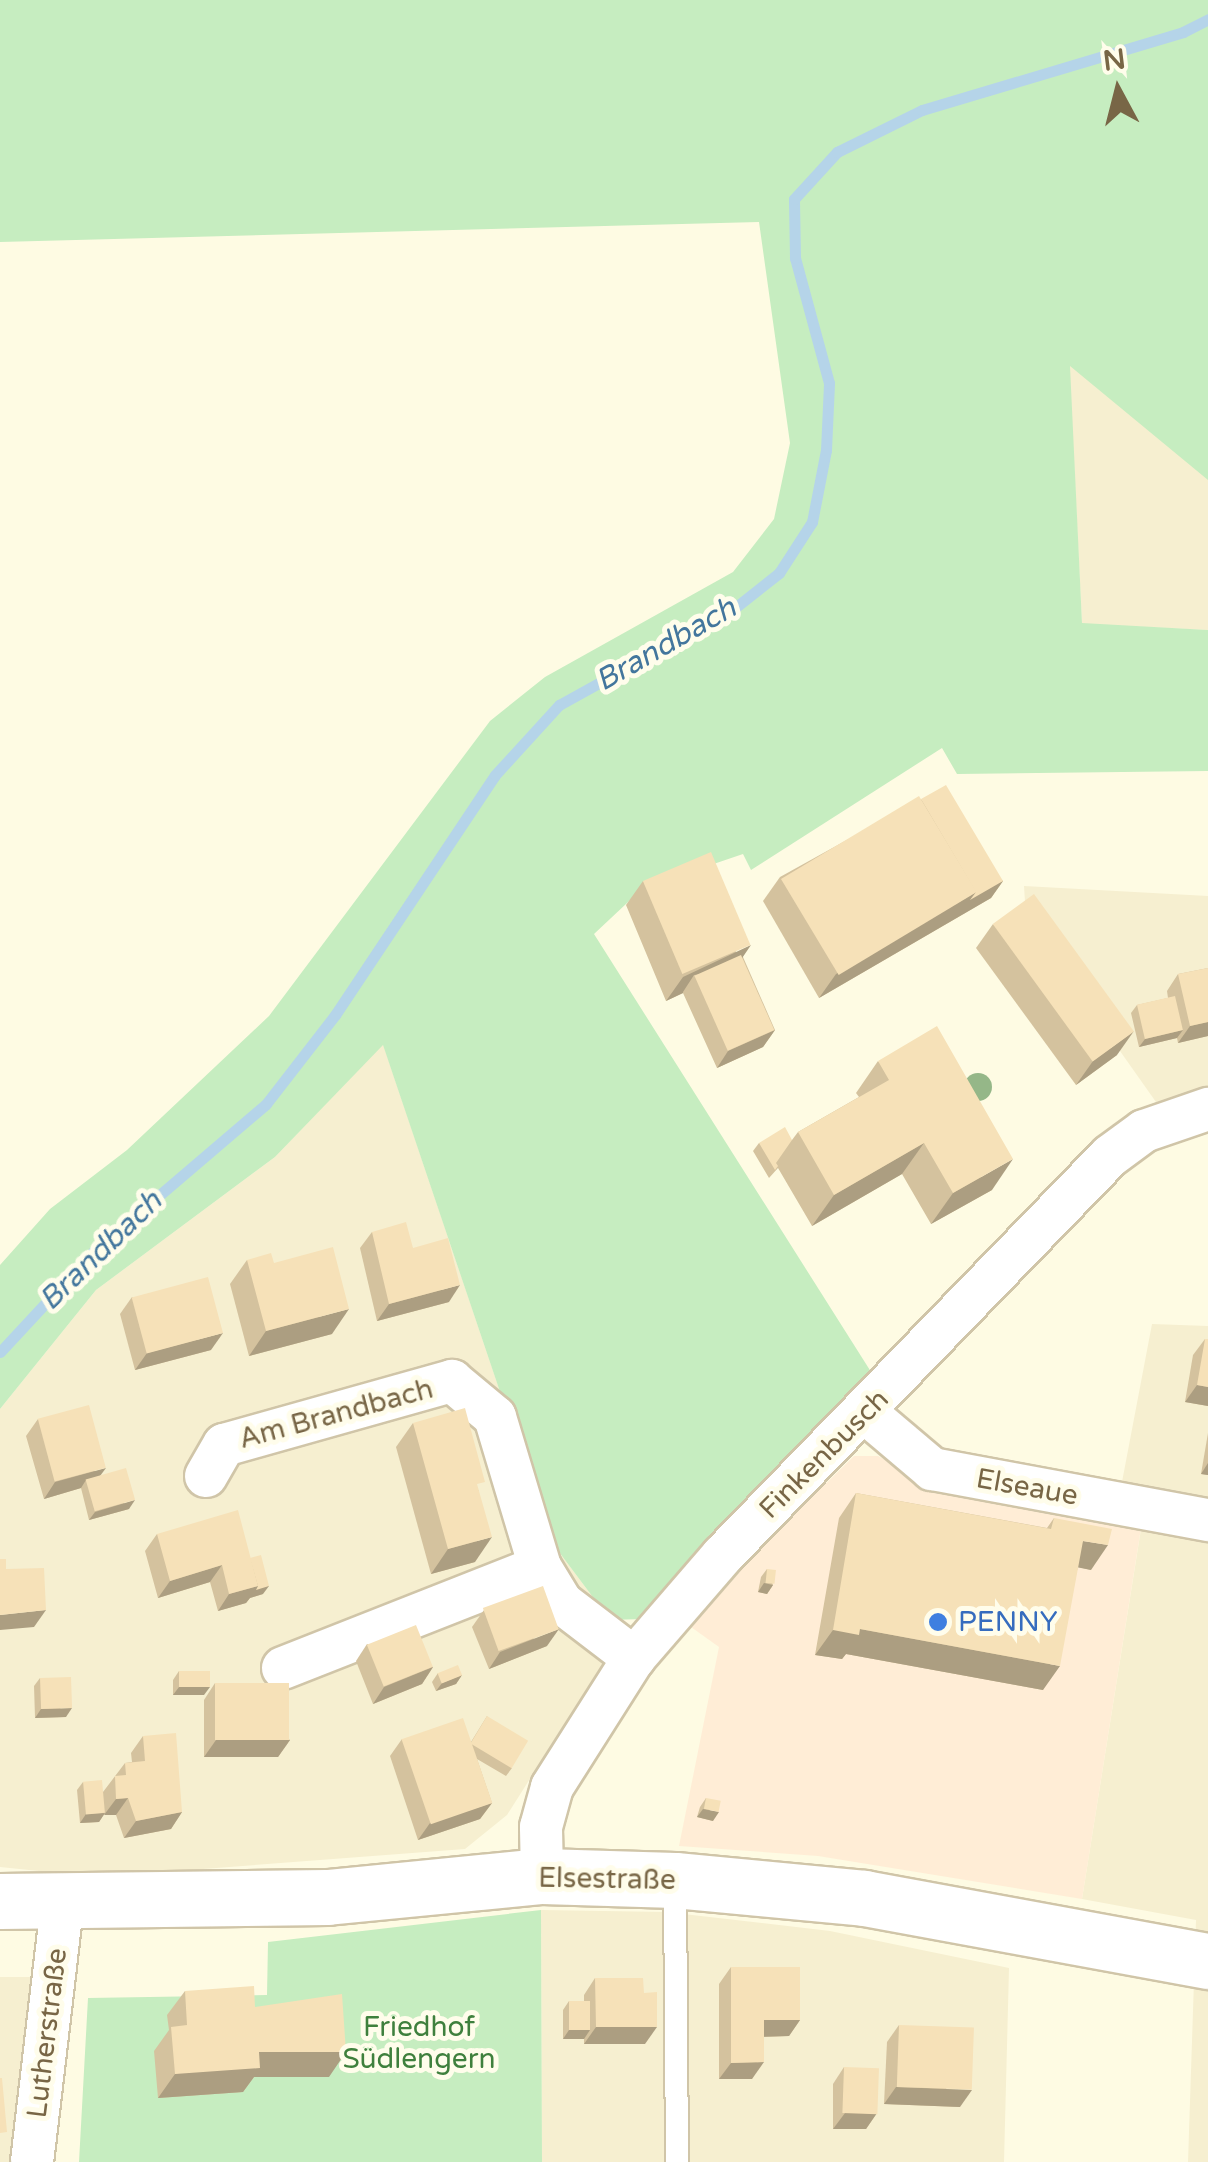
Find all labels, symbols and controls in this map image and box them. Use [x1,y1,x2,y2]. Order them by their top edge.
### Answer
north arrow [1068,40,1168,140]
text: N [1101,42,1128,78]
water label: Brandbach [589,590,743,700]
water label: Brandbach [32,1184,170,1318]
street label: Am Brandbach [235,1372,437,1456]
street label: Finkenbusch [752,1382,896,1526]
street label: Elseaue [974,1462,1080,1512]
place label: PENNY [958,1605,1058,1639]
marker: PENNY [927,1611,949,1633]
street label: Elsestraße [538,1861,676,1897]
street label: Lutherstraße [20,1946,74,2120]
park label: Friedhof Südlengern [343,2010,495,2076]

